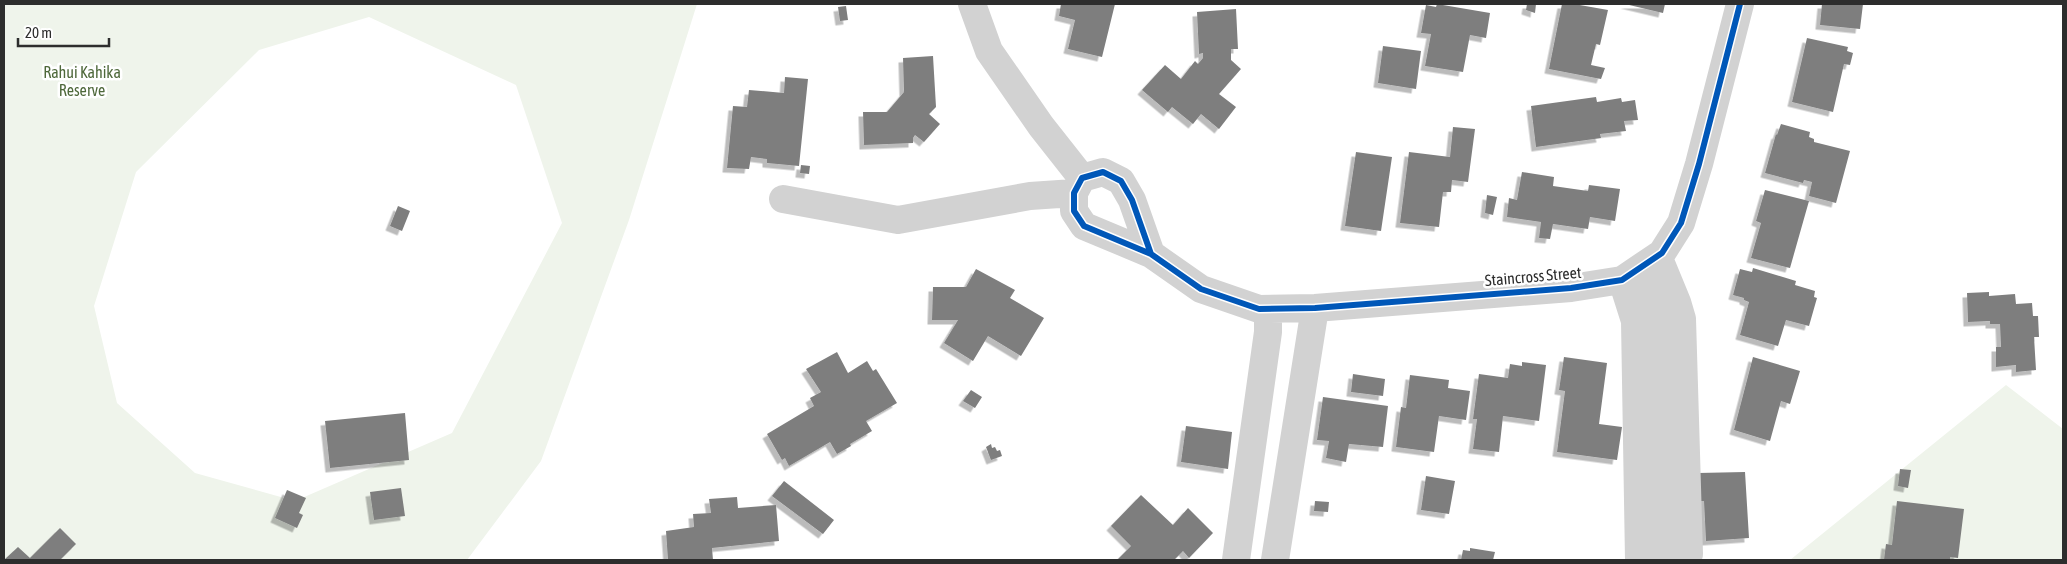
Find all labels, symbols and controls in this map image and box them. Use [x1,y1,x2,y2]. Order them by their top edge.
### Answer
scale bar [18,15,109,47]
text: 20 m [25,24,52,41]
park label: Rahui Kahika Reserve [43,63,121,99]
street label: Staincross Street [1484,263,1582,289]

